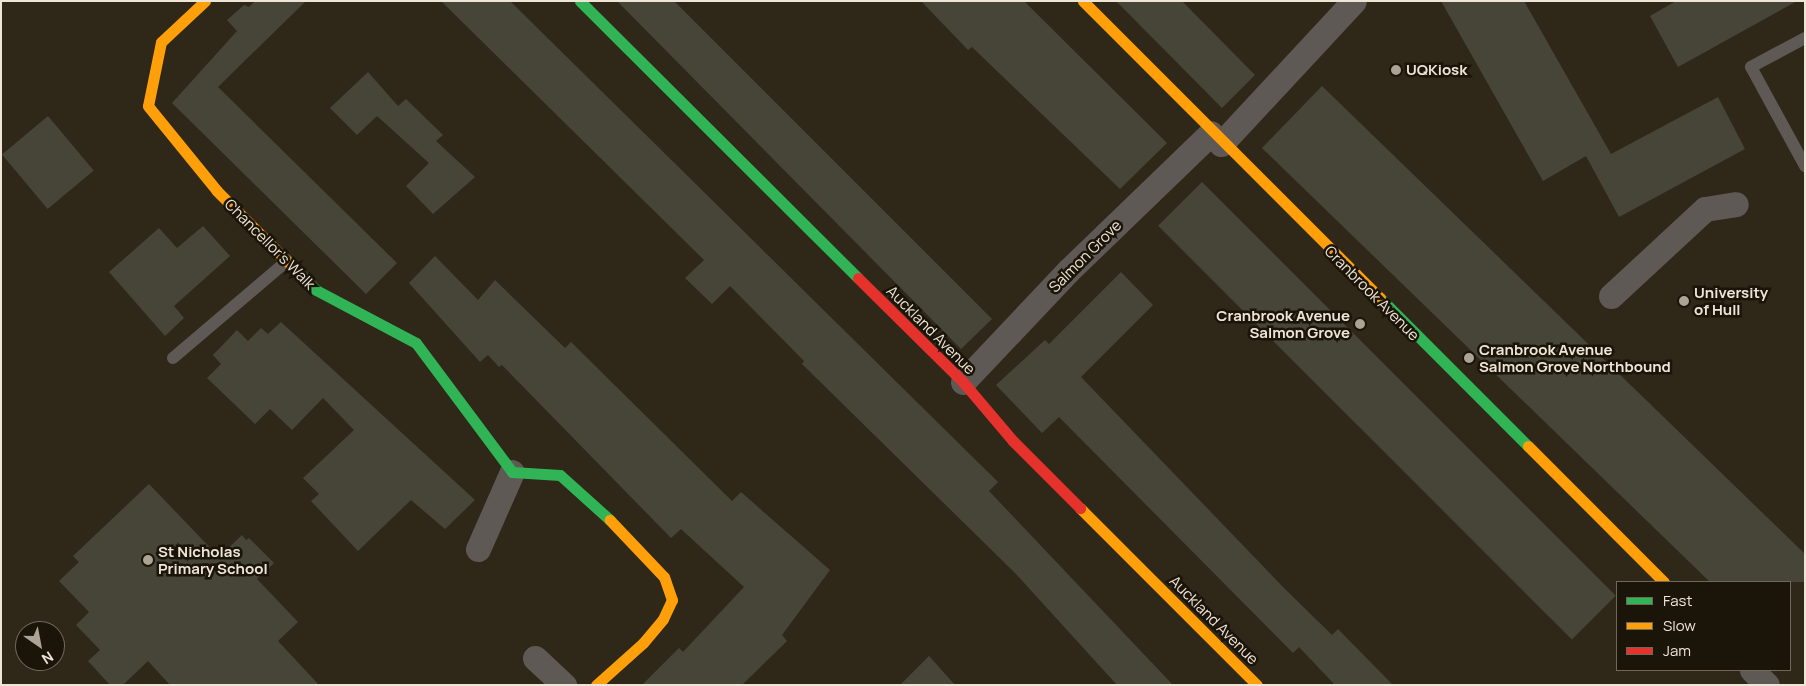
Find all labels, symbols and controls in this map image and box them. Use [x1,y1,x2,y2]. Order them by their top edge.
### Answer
place label: UQKiosk [1406,61,1467,79]
marker: UQKiosk [1390,64,1402,76]
street label: Chancellor's Walk [221,195,319,293]
street label: Salmon Grove [1045,216,1125,296]
street label: Cranbrook Avenue [1321,242,1423,344]
street label: Auckland Avenue [883,282,979,378]
place label: University of Hull [1694,283,1768,318]
marker: University of Hull [1678,295,1690,307]
place label: Cranbrook Avenue Salmon Grove [1216,306,1350,341]
marker: Cranbrook Avenue Salmon Grove [1354,318,1366,330]
place label: Cranbrook Avenue Salmon Grove Northbound [1479,340,1671,375]
marker: Cranbrook Avenue Salmon Grove Northbound [1463,352,1475,364]
place label: St Nicholas Primary School [158,542,268,577]
marker: St Nicholas Primary School [142,554,154,566]
street label: Auckland Avenue [1166,572,1262,668]
legend [1616,581,1791,671]
text: Fast [1663,590,1692,611]
text: Slow [1663,615,1696,636]
north arrow [15,621,65,671]
text: Jam [1663,640,1691,661]
text: N [39,647,57,669]

